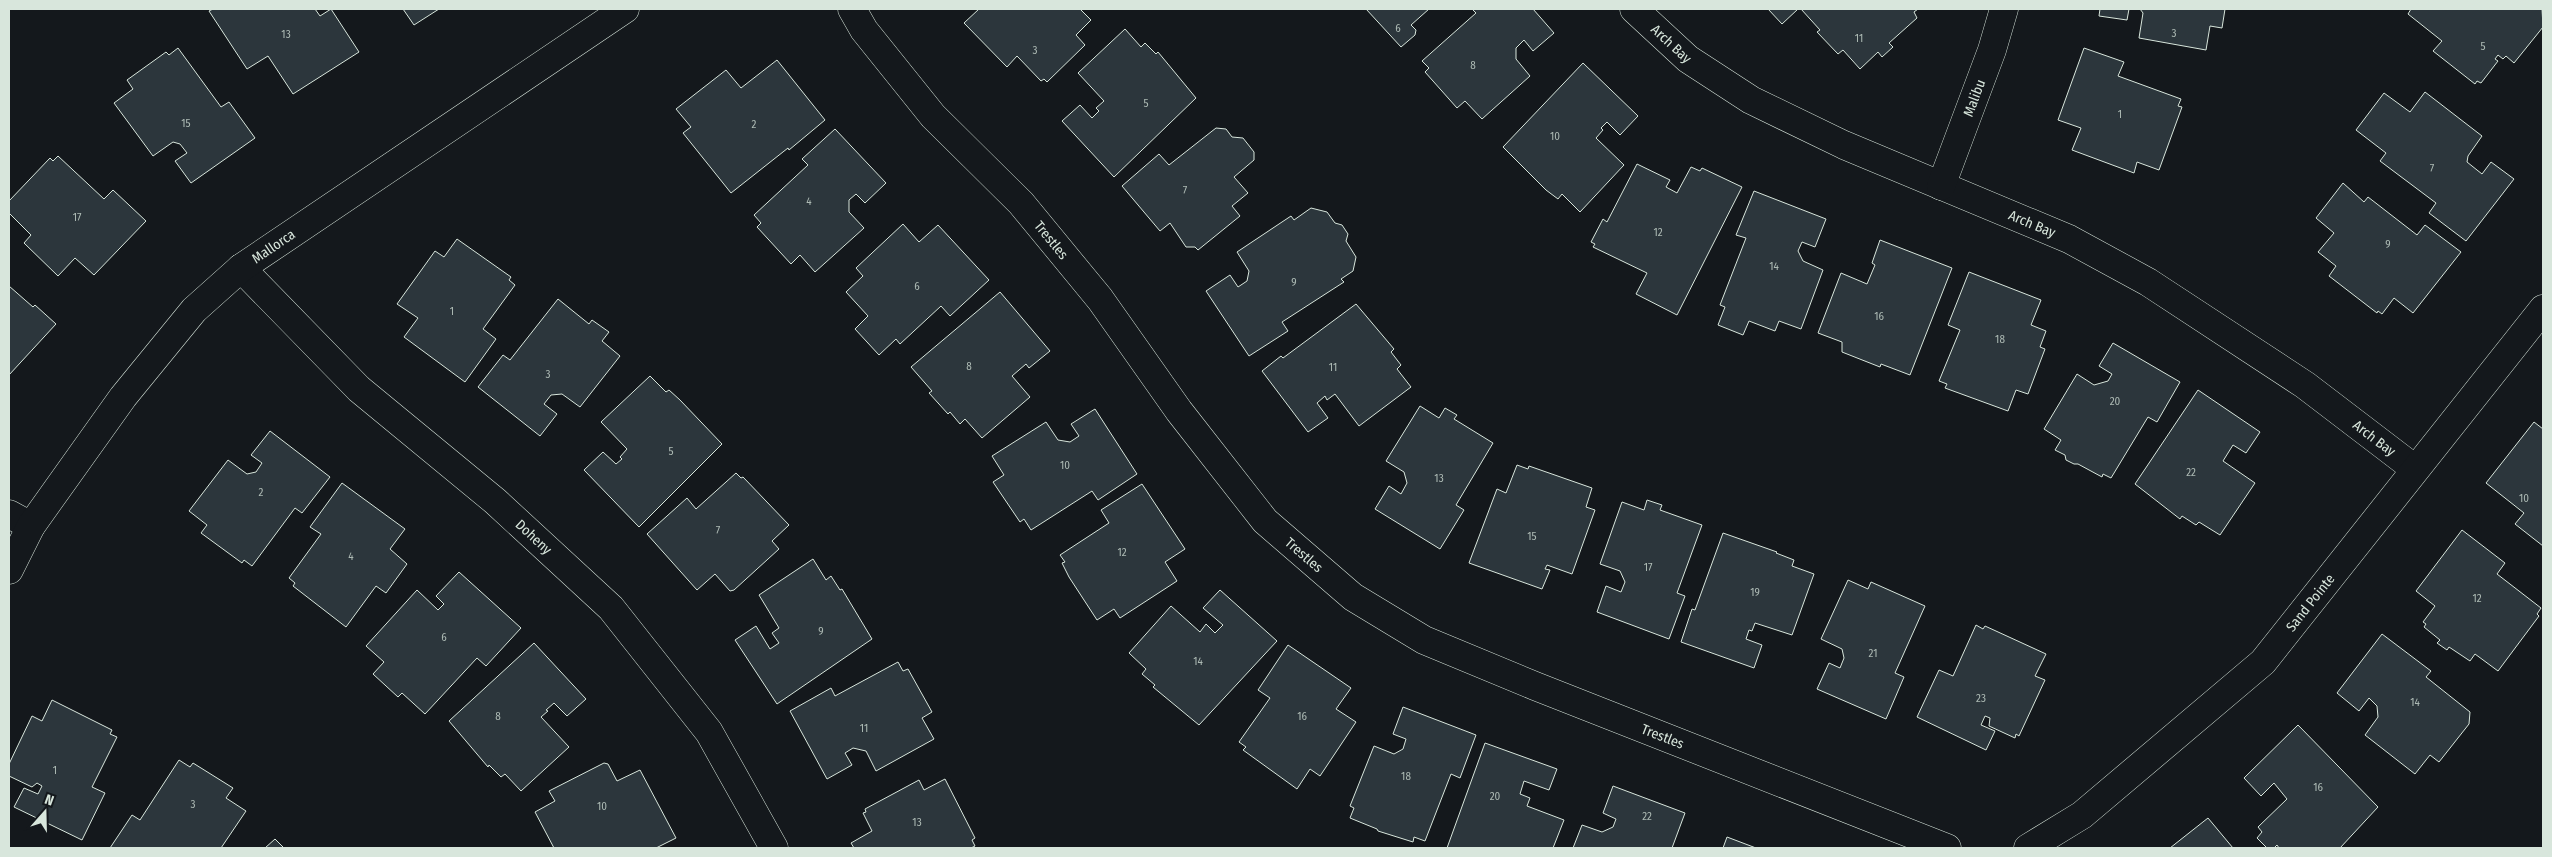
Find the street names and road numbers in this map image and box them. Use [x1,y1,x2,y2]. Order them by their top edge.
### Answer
street label: Arch Bay [1648,21,1696,67]
street label: Malibu [1959,77,1989,119]
street label: Arch Bay [2006,206,2059,241]
street label: Trestles [1031,217,1072,262]
street label: Mallorca [248,225,298,267]
street label: Arch Bay [2350,416,2400,460]
street label: Doheny [512,516,556,558]
street label: Trestles [1282,534,1327,576]
street label: Sand Pointe [2282,570,2338,635]
street label: Trestles [1639,720,1687,752]

